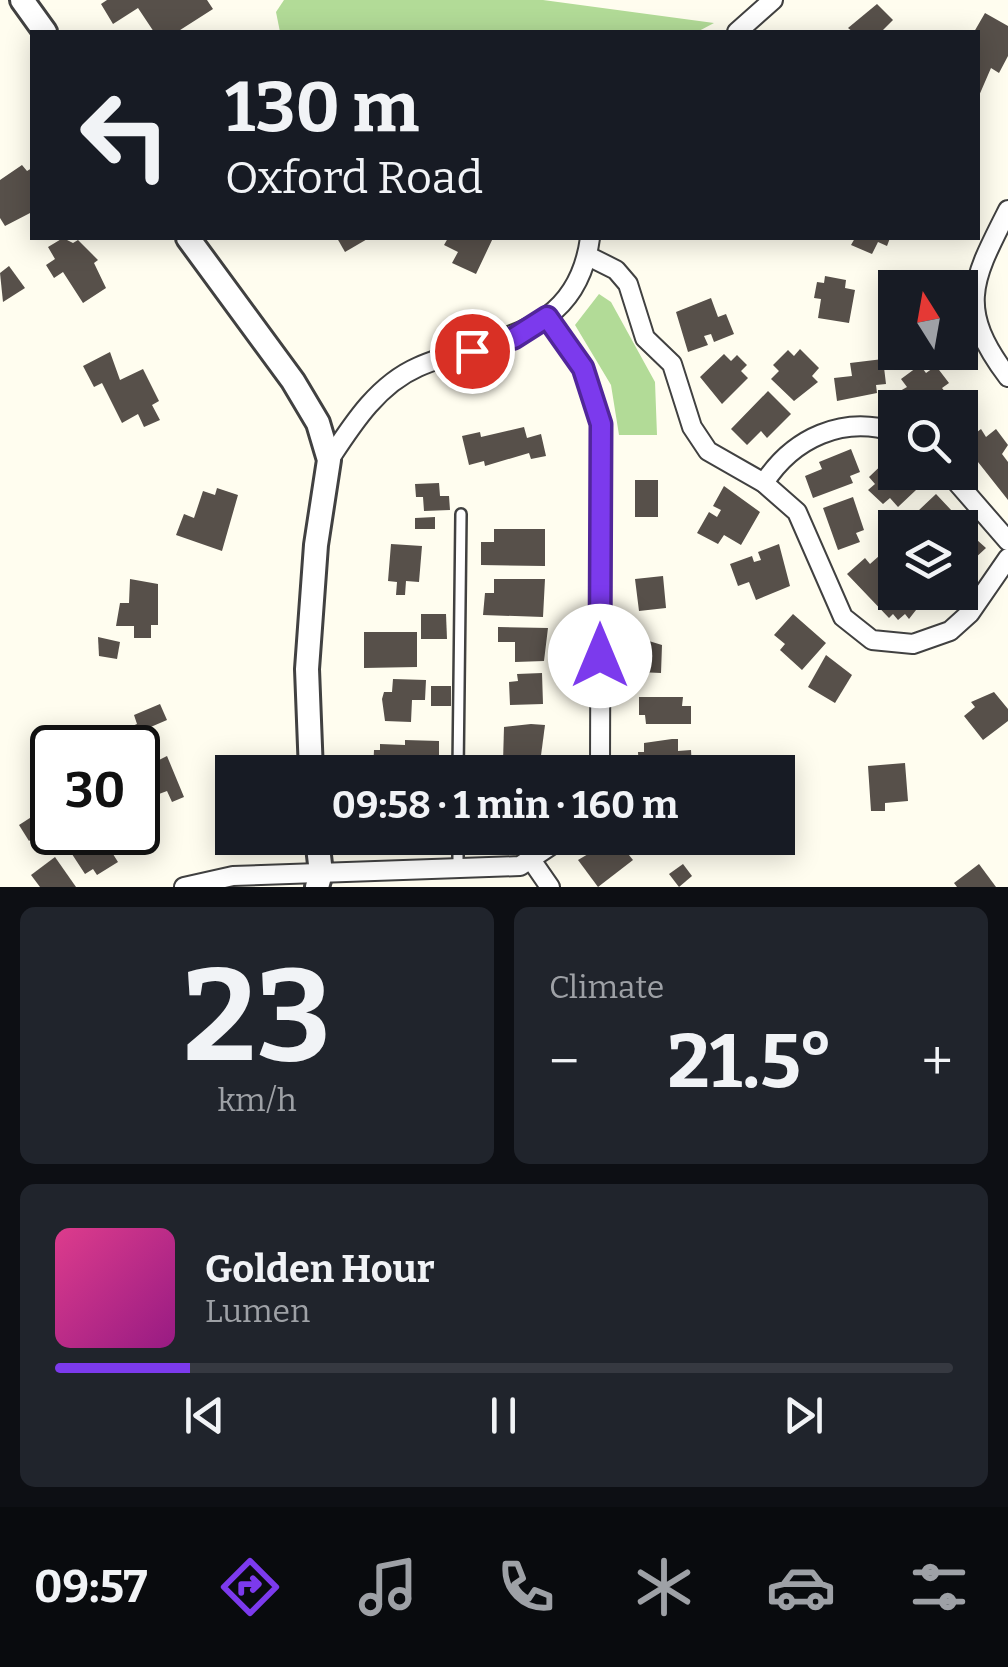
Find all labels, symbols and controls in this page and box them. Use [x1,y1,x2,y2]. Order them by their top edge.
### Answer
text: 130 m [225,66,419,150]
icon: left [60,70,190,200]
text: Oxford Road [225,151,483,205]
north arrow [878,270,978,370]
map controls [878,270,978,610]
pin [430,309,515,394]
icon: arrive [445,324,500,379]
button: search [878,390,978,490]
button: layers [878,510,978,610]
position arrow [548,604,652,708]
speed limit sign: 30 [30,725,160,855]
text: 09:58 · 1 min · 160 m [332,782,678,828]
text: 23 [183,938,331,1094]
text: Climate [549,968,664,1006]
text: 21.5° [667,1017,833,1107]
text: − [549,1029,579,1095]
text: + [922,1029,953,1095]
text: km/h [217,1081,297,1119]
text: Golden Hour [205,1246,435,1292]
text: Lumen [205,1292,310,1330]
icon: previous [177,1388,232,1443]
icon: pause [476,1388,531,1443]
icon: next [776,1388,831,1443]
icon: directions [215,1552,285,1622]
icon: music [353,1552,423,1622]
icon: phone [491,1552,561,1622]
icon: climate [629,1552,699,1622]
icon: car [766,1552,836,1622]
icon: filters [904,1552,974,1622]
text: 09:57 [34,1560,147,1614]

